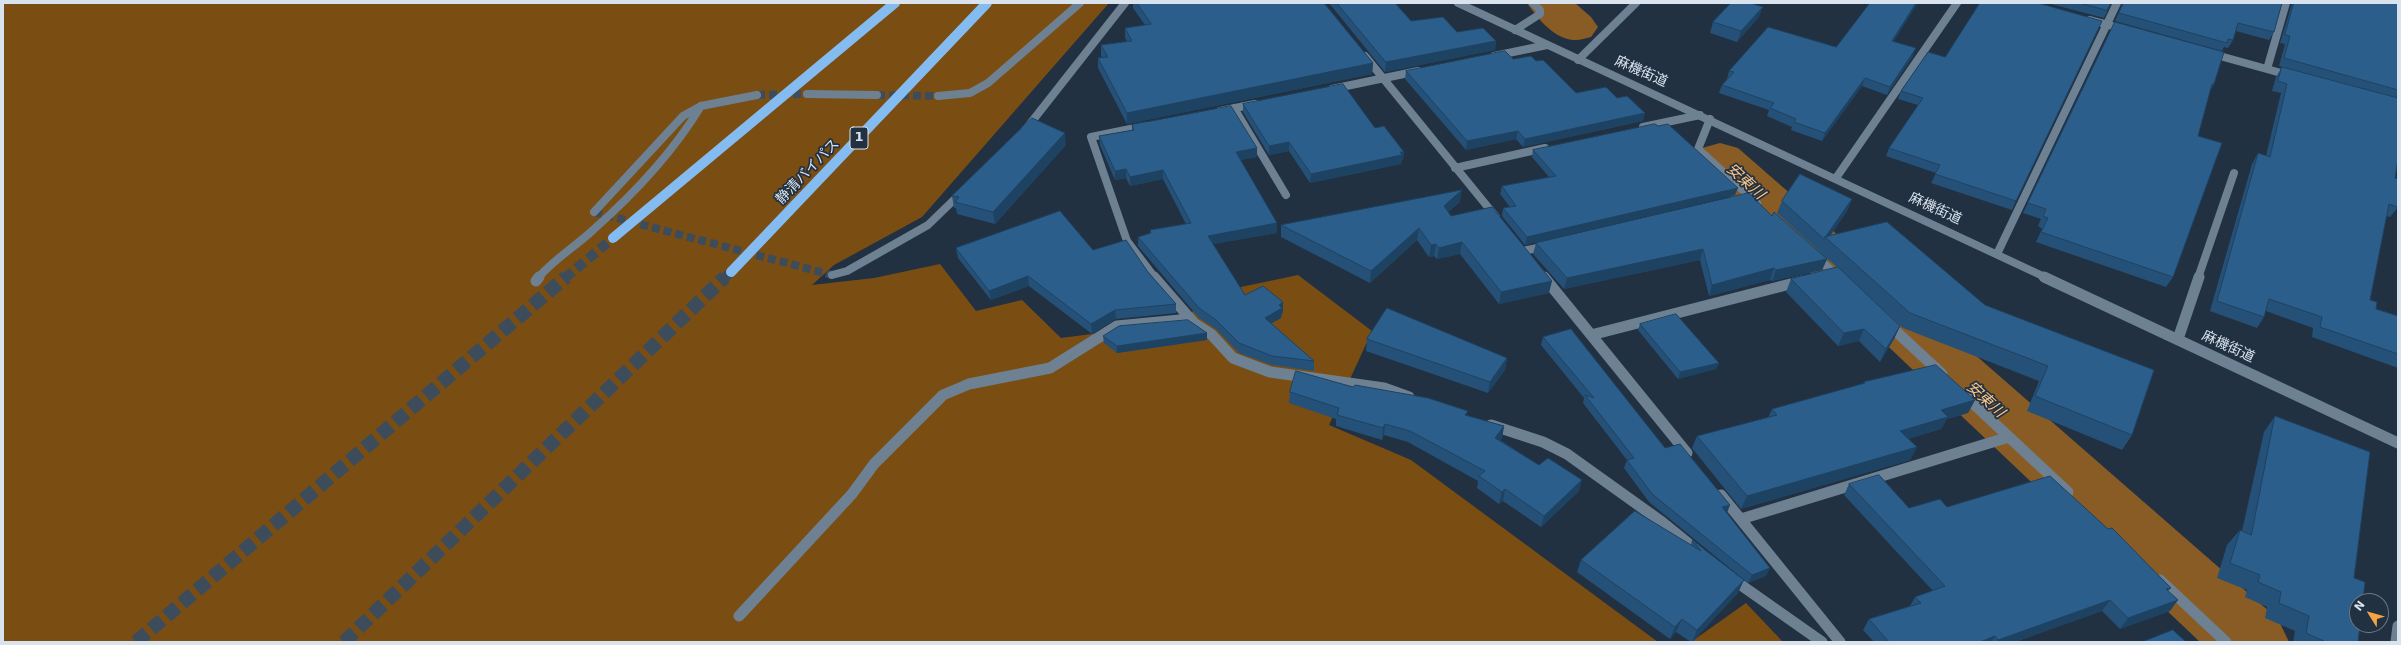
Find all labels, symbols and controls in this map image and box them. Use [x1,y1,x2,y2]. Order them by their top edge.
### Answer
street label: 麻機街道 [1612,53,1670,91]
road number: 1 [850,127,868,149]
street label: 静清バイパス [773,136,843,208]
water label: 安東川 [1722,160,1768,204]
street label: 麻機街道 [1906,190,1964,228]
street label: 麻機街道 [2199,328,2257,366]
water label: 安東川 [1962,378,2008,422]
north arrow [2349,593,2389,633]
text: N [2352,598,2368,614]

